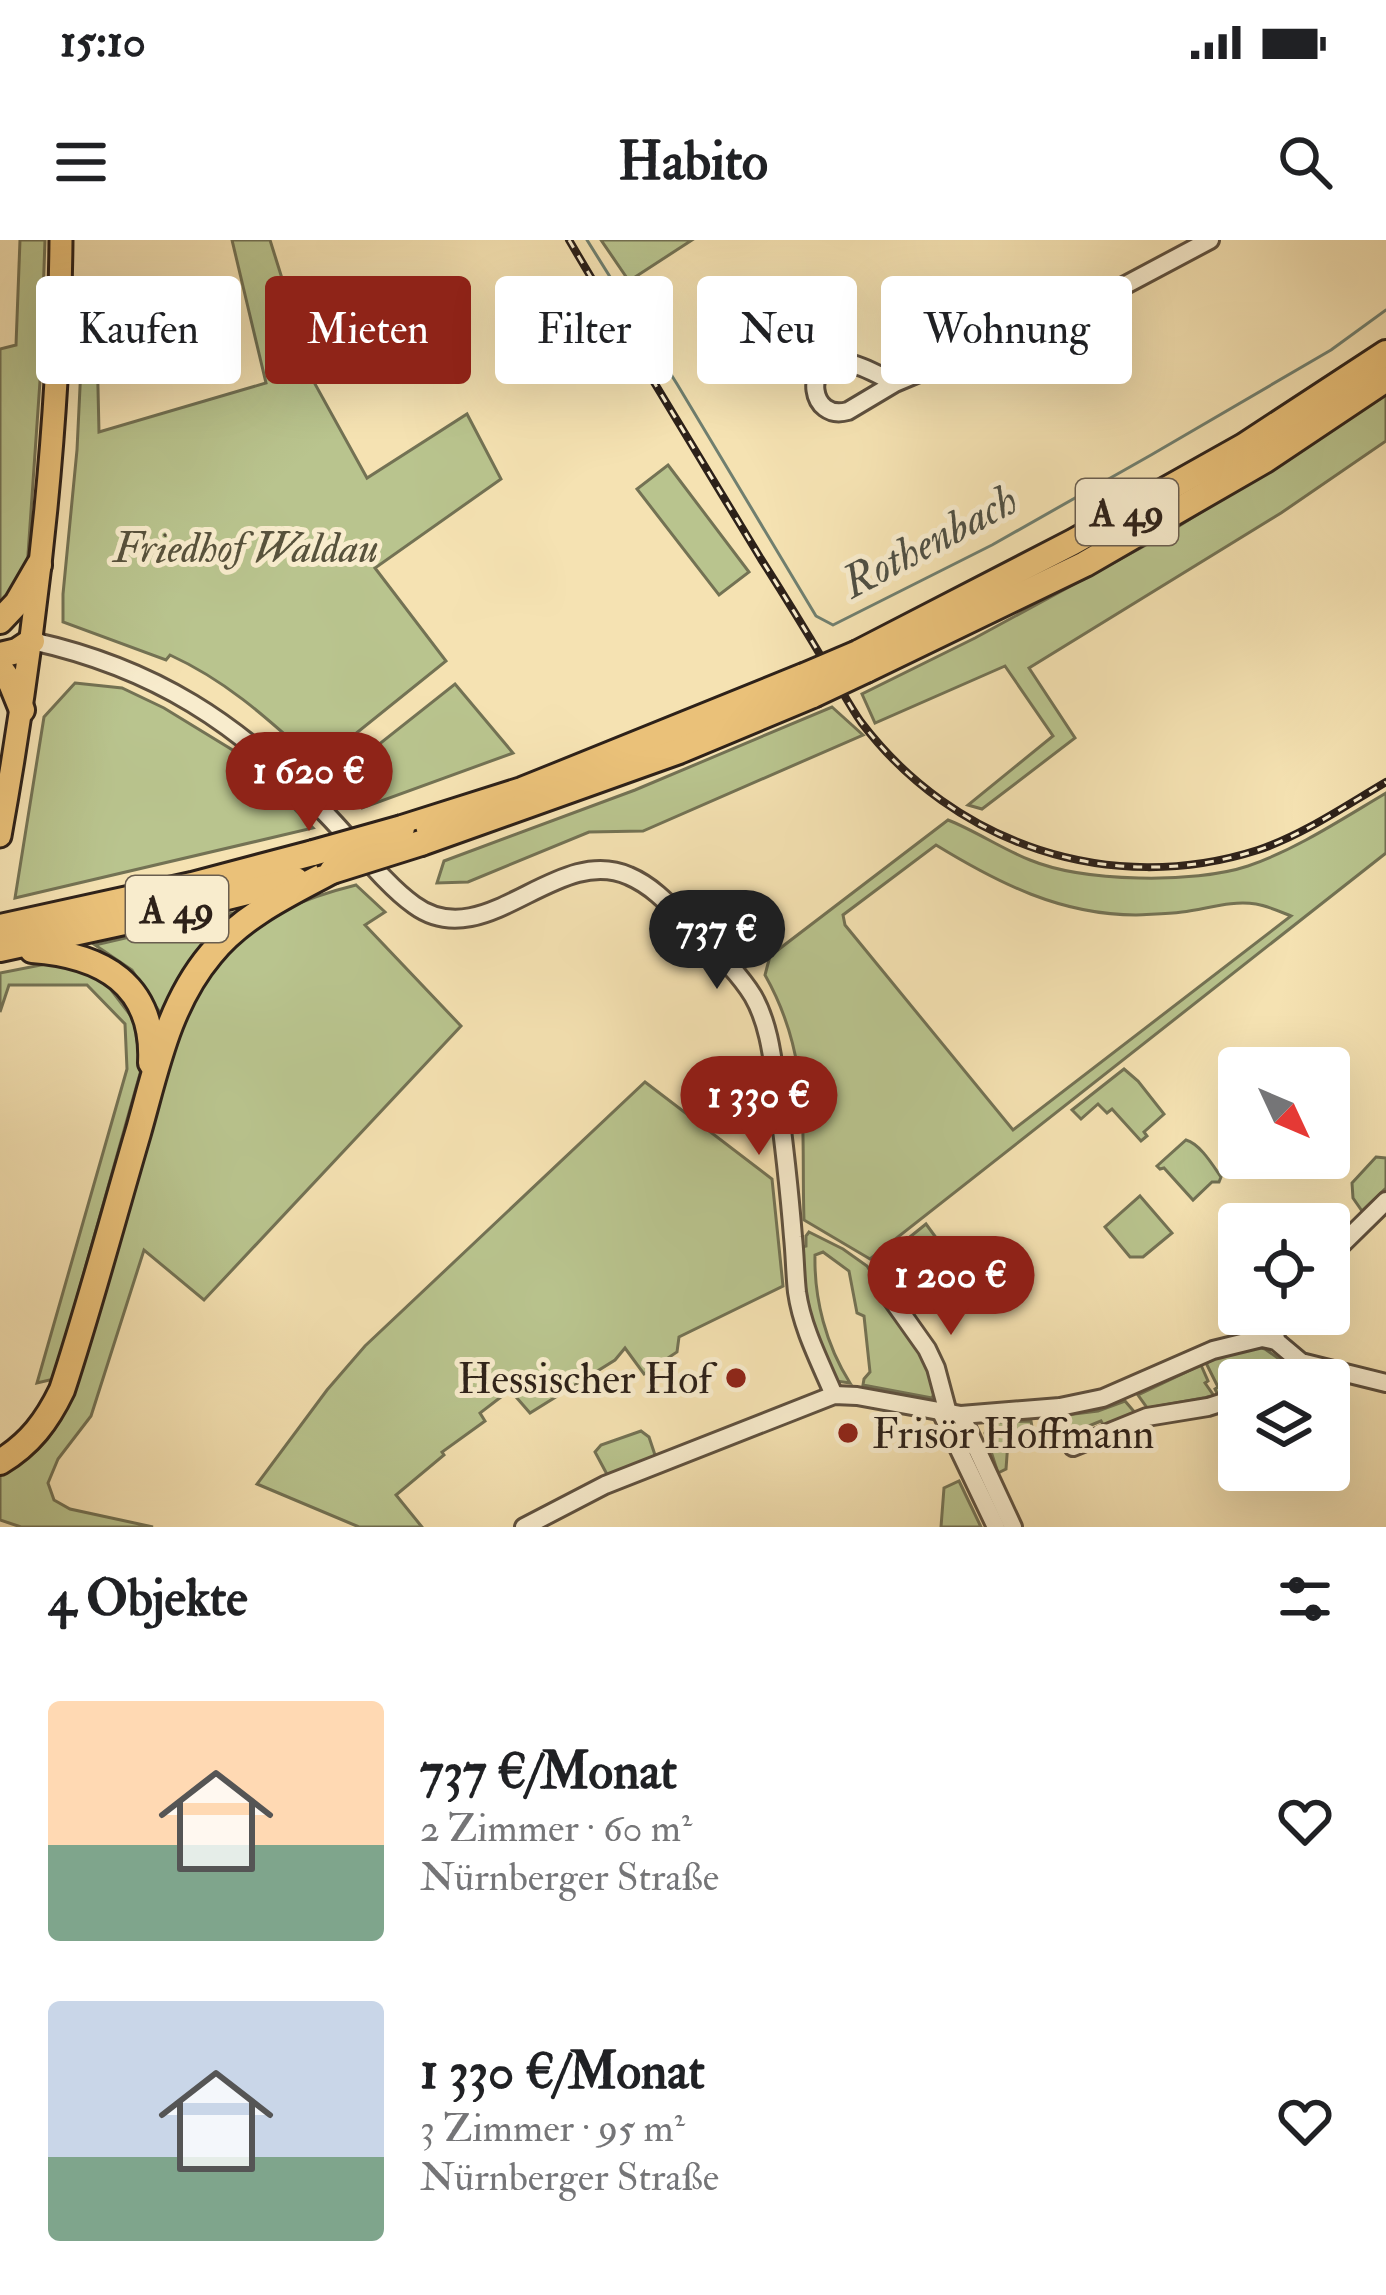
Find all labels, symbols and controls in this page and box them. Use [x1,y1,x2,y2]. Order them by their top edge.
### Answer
text: 15:10 [60,14,146,70]
text: Habito [618,128,768,196]
icon: menu [48,129,114,195]
icon: search [1272,129,1338,195]
chip: Kaufen [36,276,241,384]
chip: Mieten [265,276,471,384]
chip: Filter [495,276,673,384]
chip: Neu [697,276,857,384]
chip: Wohnung [881,276,1132,384]
water label: Rothenbach [832,472,1027,612]
road number: A 49 [1076,479,1178,545]
park label: Friedhof Waldau [111,523,379,575]
pin: 1 620 € [198,732,420,834]
text: 1 620 € [253,746,365,795]
road number: A 49 [126,876,228,942]
pin: 737 € [633,890,801,992]
text: 737 € [676,904,758,953]
north arrow [1218,1047,1350,1179]
map controls [1218,1047,1350,1491]
pin: 1 330 € [648,1056,870,1158]
text: 1 330 € [707,1070,811,1119]
button: locate [1218,1203,1350,1335]
pin: 1 200 € [840,1236,1062,1338]
text: 1 200 € [895,1250,1007,1299]
place label: Hessischer Hof [457,1354,718,1406]
button: layers [1218,1359,1350,1491]
marker: Hessischer Hof [723,1365,749,1391]
place label: Frisör Hoffmann [872,1409,1154,1461]
marker: Frisör Hoffmann [835,1420,861,1446]
icon: filters [1272,1566,1338,1632]
text: 4 Objekte [48,1567,248,1631]
text: 737 €/Monat [420,1740,677,1804]
icon: home [144,1749,288,1893]
icon: heart [1272,1788,1338,1854]
text: 2 Zimmer · 60 m² [420,1804,692,1853]
text: Nürnberger Straße [420,1853,719,1902]
text: 1 330 €/Monat [420,2040,705,2104]
icon: home [144,2049,288,2193]
icon: heart [1272,2088,1338,2154]
text: 3 Zimmer · 95 m² [420,2104,685,2153]
text: Nürnberger Straße [420,2153,719,2202]

